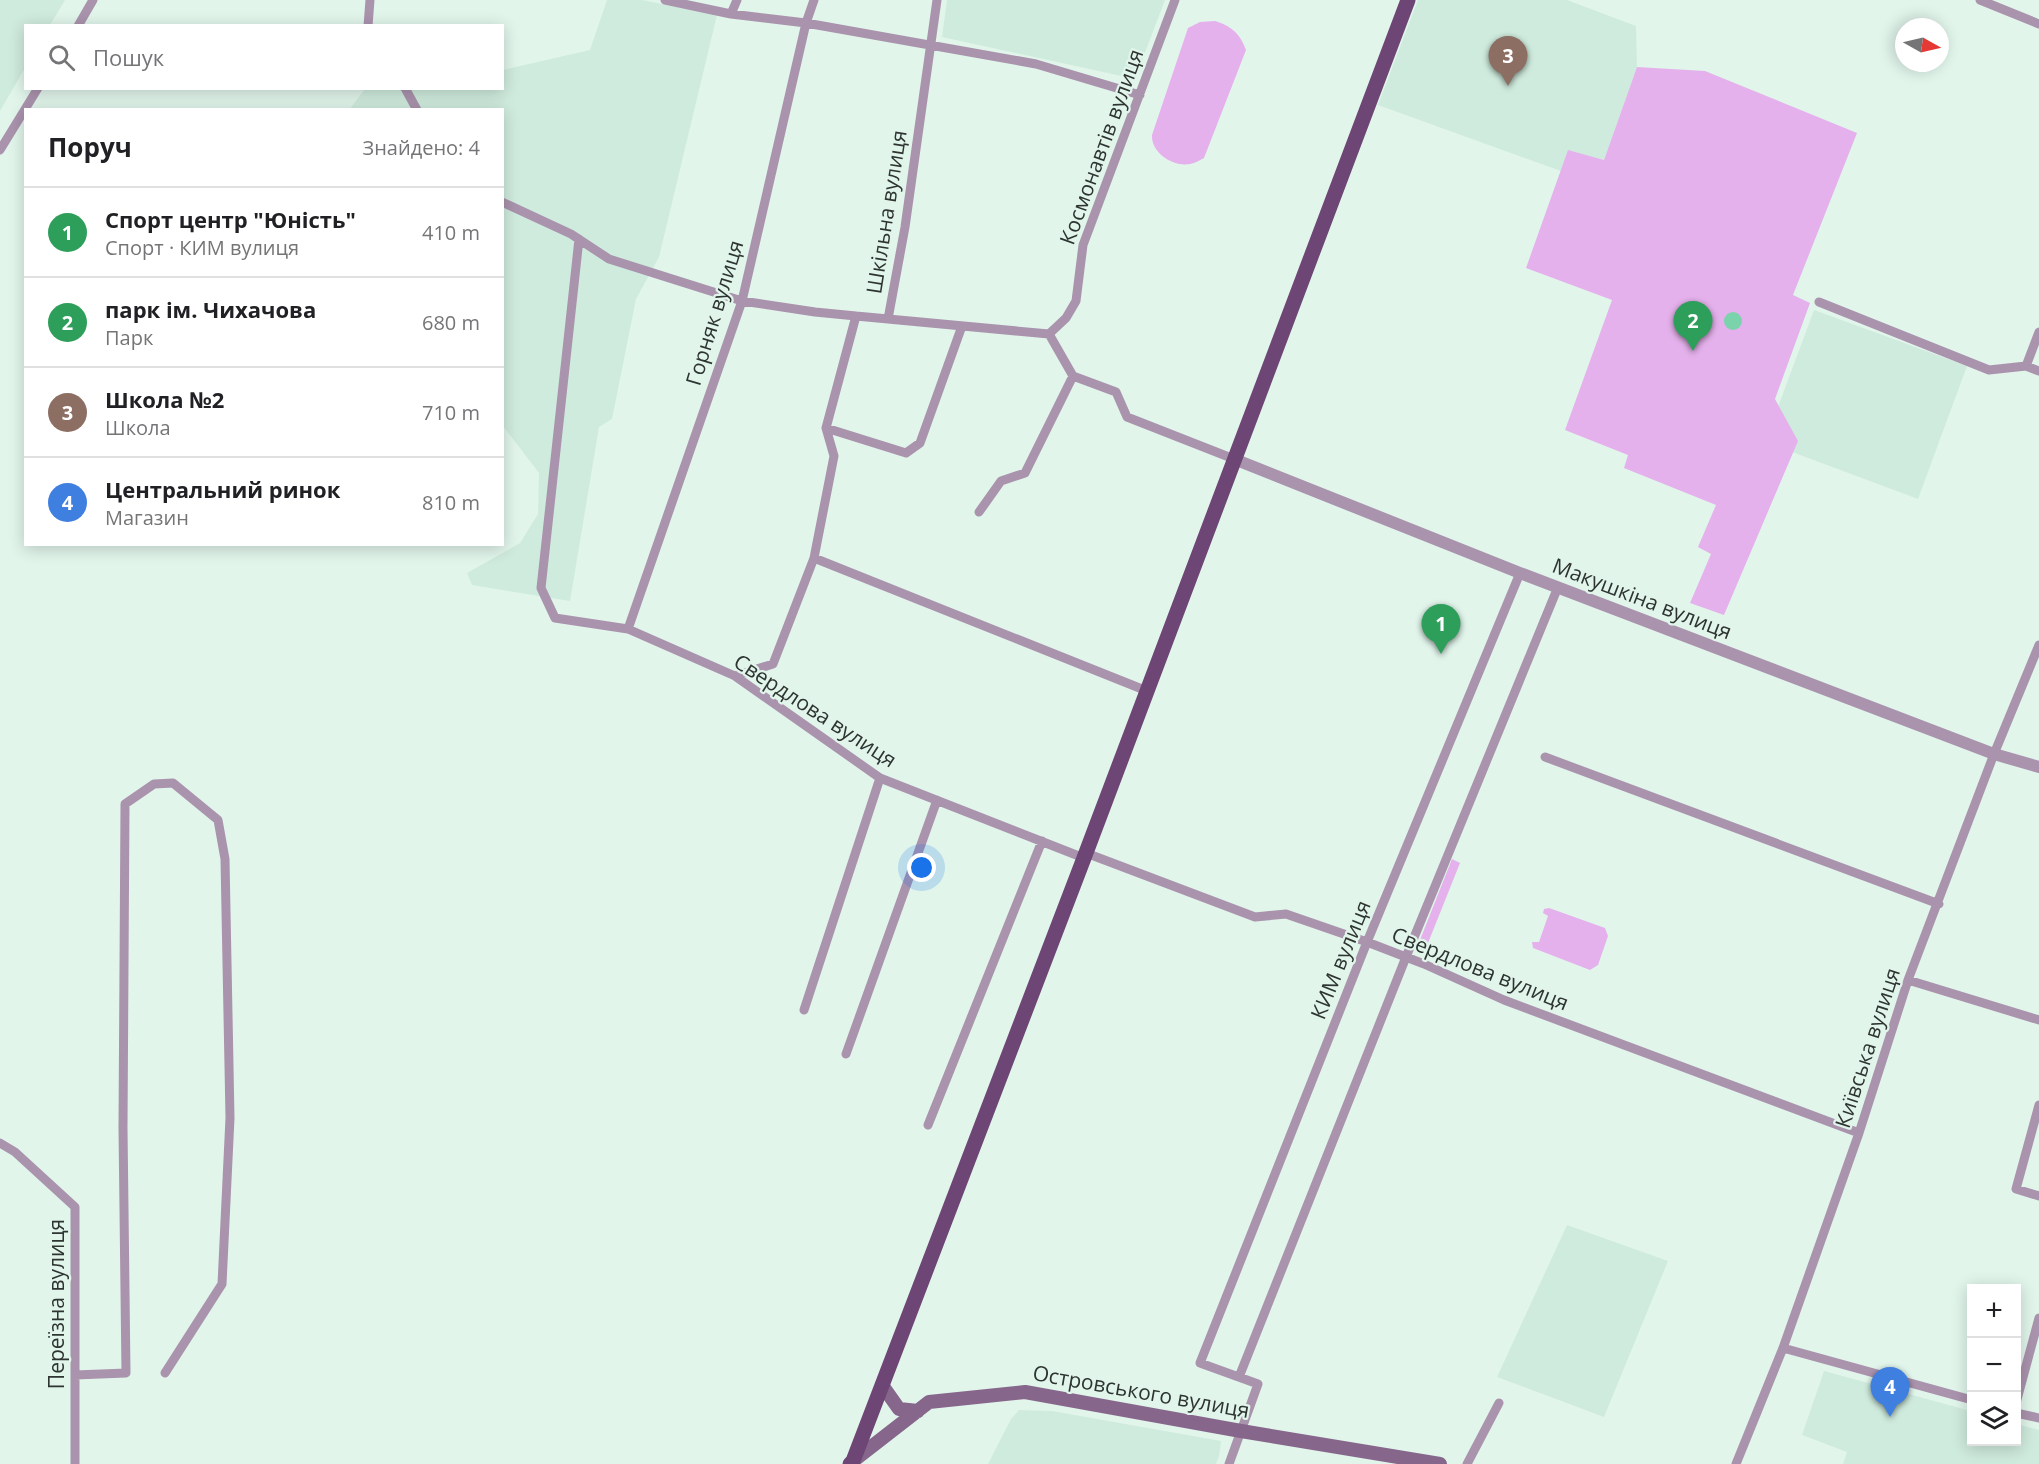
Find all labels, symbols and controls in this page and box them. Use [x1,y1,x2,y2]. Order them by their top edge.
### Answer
north arrow [1895,18,1949,72]
search box [24,24,504,90]
pin: 3 [1488,36,1528,86]
icon: search [45,41,78,74]
text: Пошук [93,42,164,72]
street label: Космонавтів вулиця [1053,45,1149,248]
street label: Шкільна вулиця [859,128,913,296]
text: Поруч [48,129,132,165]
text: Знайдено: 4 [363,134,480,161]
text: Спорт центр "Юність" [105,204,356,234]
text: 1 [62,219,73,246]
text: 410 m [422,219,480,246]
text: Спорт · КИМ вулиця [105,234,299,261]
street label: Горняк вулиця [679,237,749,389]
text: парк ім. Чихачова [105,294,316,324]
pin: 2 [1674,302,1712,351]
text: 2 [62,309,73,336]
text: 680 m [422,309,480,336]
text: Парк [105,324,153,351]
text: Школа №2 [105,384,224,414]
text: 3 [62,399,73,426]
text: 710 m [422,399,480,426]
text: Школа [105,414,171,441]
text: Центральний ринок [105,474,340,504]
text: 4 [62,489,73,516]
text: 810 m [422,489,480,516]
text: Магазин [105,504,189,531]
street label: Макушкіна вулиця [1549,551,1736,645]
pin: 1 [1422,604,1460,654]
street label: Свердлова вулиця [729,647,902,773]
your location [907,853,936,882]
street label: КИМ вулиця [1304,896,1377,1023]
street label: Свердлова вулиця [1388,920,1573,1016]
street label: Київська вулиця [1828,964,1906,1131]
street label: Переїзна вулиця [42,1219,70,1389]
map controls [1967,1284,2021,1446]
button: + [1967,1284,2021,1338]
button: − [1967,1338,2021,1392]
street label: Островського вулиця [1031,1358,1252,1424]
pin: 4 [1870,1368,1910,1417]
button: layers [1967,1392,2021,1446]

